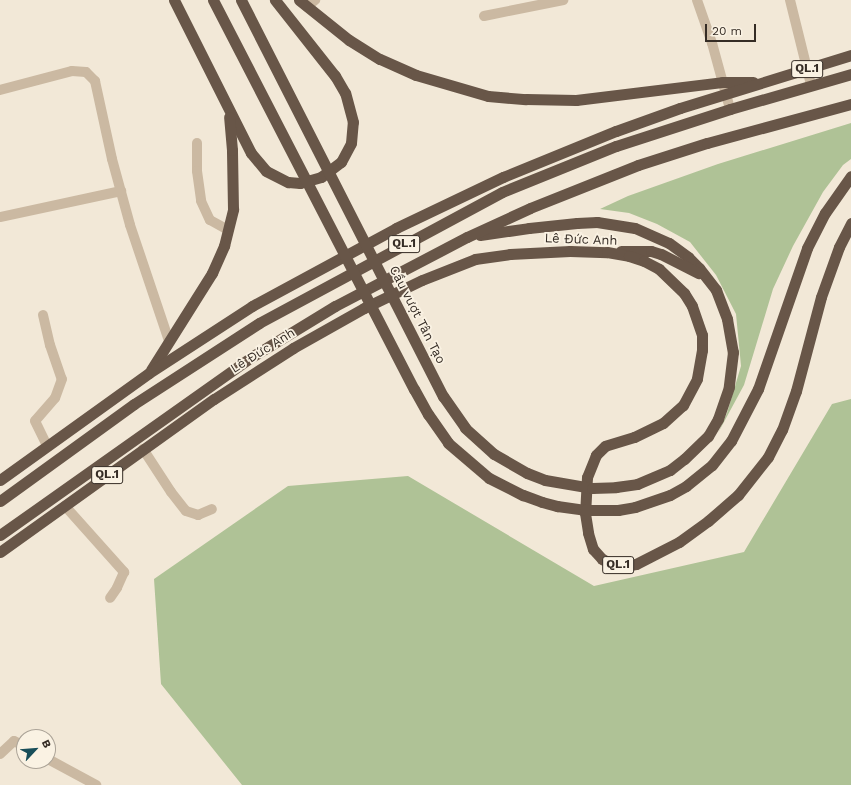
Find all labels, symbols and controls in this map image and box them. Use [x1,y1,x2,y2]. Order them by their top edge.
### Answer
scale bar [707,16,758,42]
text: 20 m [712,24,742,38]
road number: QL.1 [791,59,823,79]
street label: Lê Đức Anh [544,231,618,249]
road number: QL.1 [388,234,420,254]
street label: Cầu vượt Tân Tạo [385,263,449,367]
street label: Lê Đức Anh [228,325,298,377]
road number: QL.1 [91,465,123,485]
road number: QL.1 [602,555,634,575]
north arrow [16,729,56,769]
text: B [39,738,54,750]

